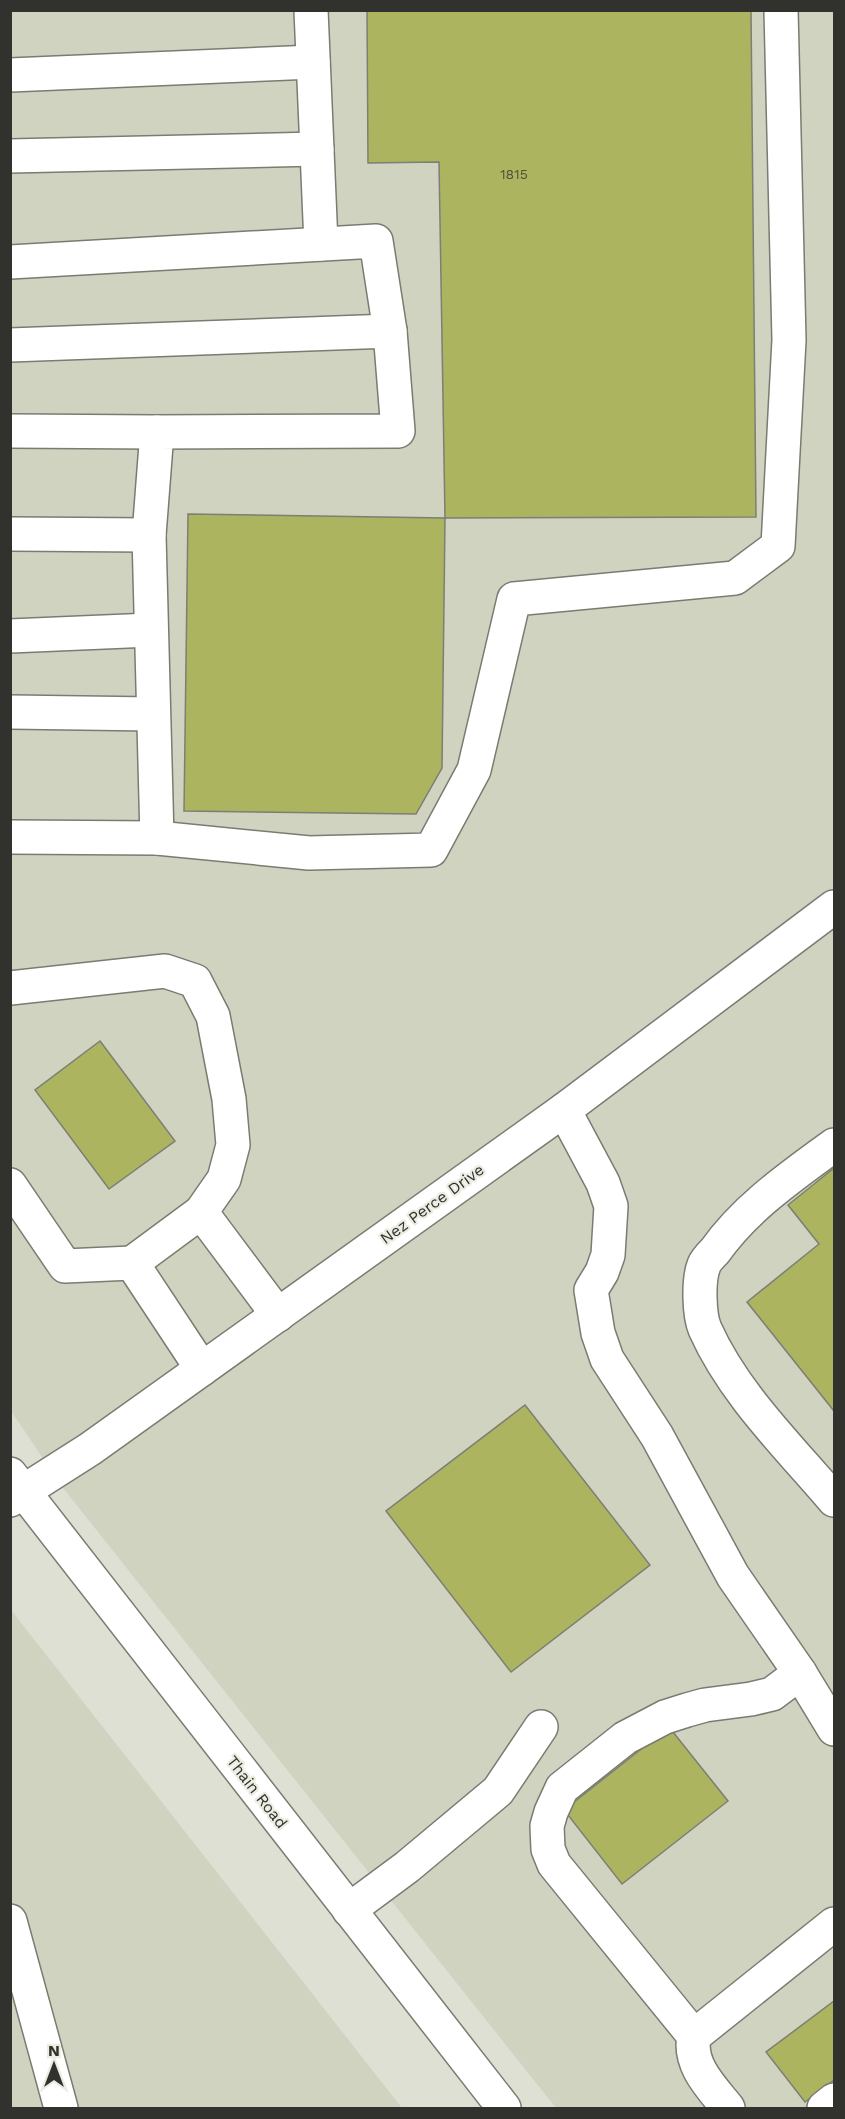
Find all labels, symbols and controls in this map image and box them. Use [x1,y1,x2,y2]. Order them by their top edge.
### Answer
house number: 1815 [500,166,528,182]
street label: Nez Perce Drive [376,1160,488,1248]
street label: Thain Road [223,1752,291,1832]
north arrow [24,2035,84,2095]
text: N [48,2041,60,2060]

